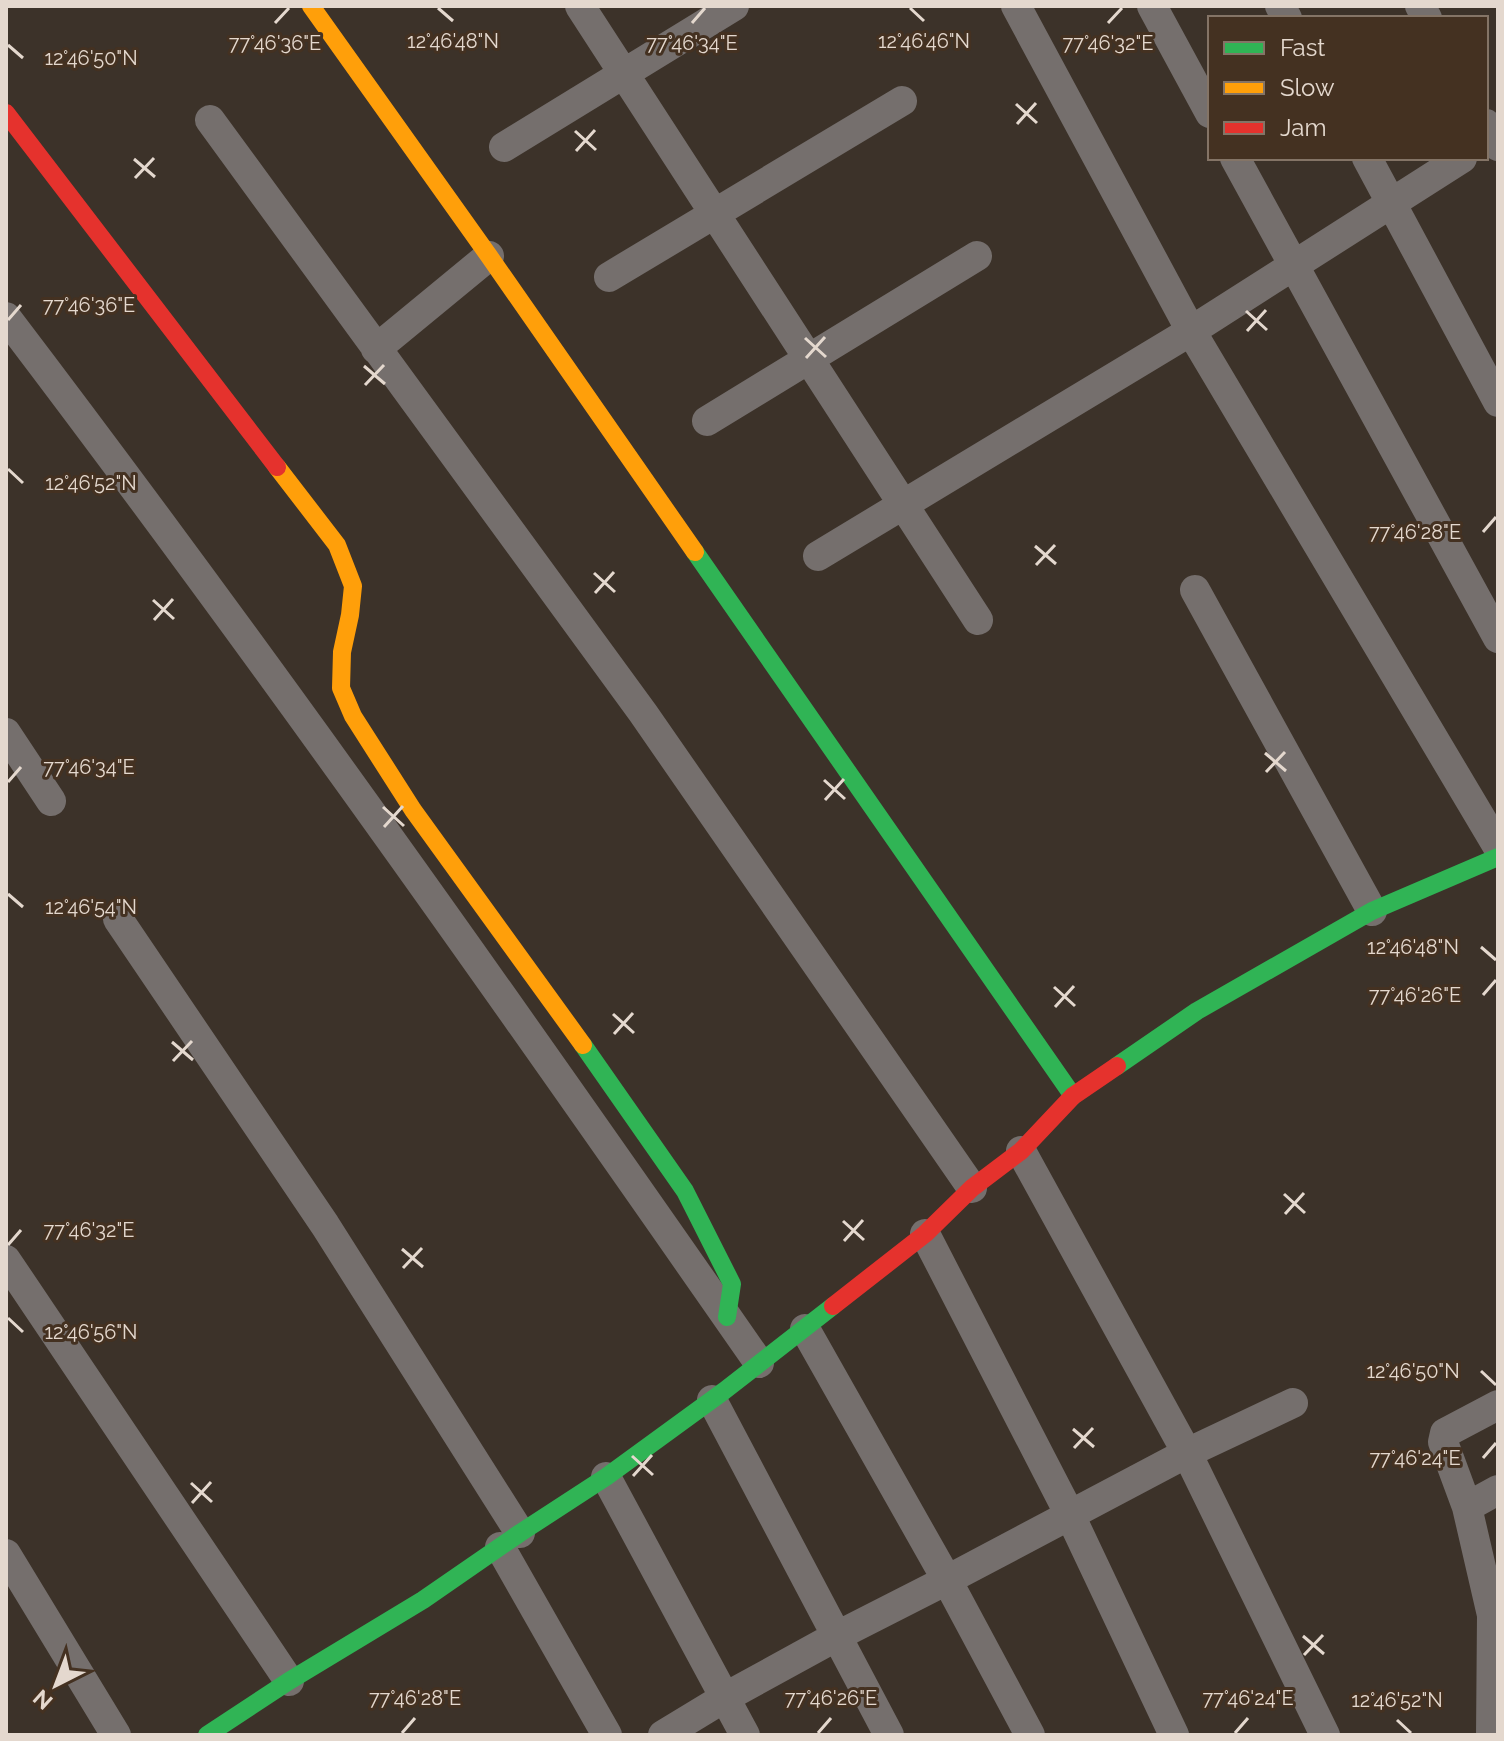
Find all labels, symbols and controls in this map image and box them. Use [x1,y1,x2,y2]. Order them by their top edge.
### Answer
legend [1208,16,1488,160]
text: 12°46'48"N [407,29,499,53]
text: 12°46'46"N [878,29,970,53]
text: 77°46'36"E [229,31,321,55]
text: 77°46'34"E [646,31,738,55]
text: 77°46'32"E [1063,31,1153,55]
text: Fast [1280,33,1325,62]
text: 12°46'50"N [44,46,138,70]
text: Slow [1280,73,1335,102]
text: Jam [1280,113,1326,142]
text: 77°46'36"E [43,293,135,317]
text: 12°46'52"N [45,471,137,495]
text: 77°46'28"E [1369,520,1461,544]
text: 77°46'34"E [43,755,135,779]
text: 12°46'54"N [45,895,137,919]
text: 12°46'48"N [1367,935,1459,959]
text: 77°46'26"E [1369,983,1461,1007]
text: 77°46'32"E [44,1218,134,1242]
text: 12°46'56"N [44,1320,138,1344]
text: 12°46'50"N [1366,1359,1460,1383]
text: 77°46'24"E [1369,1446,1461,1470]
north arrow [16,1645,96,1725]
text: N [28,1685,58,1715]
text: 77°46'28"E [369,1686,461,1710]
text: 77°46'26"E [785,1686,877,1710]
text: 77°46'24"E [1202,1686,1294,1710]
text: 12°46'52"N [1351,1688,1443,1712]

